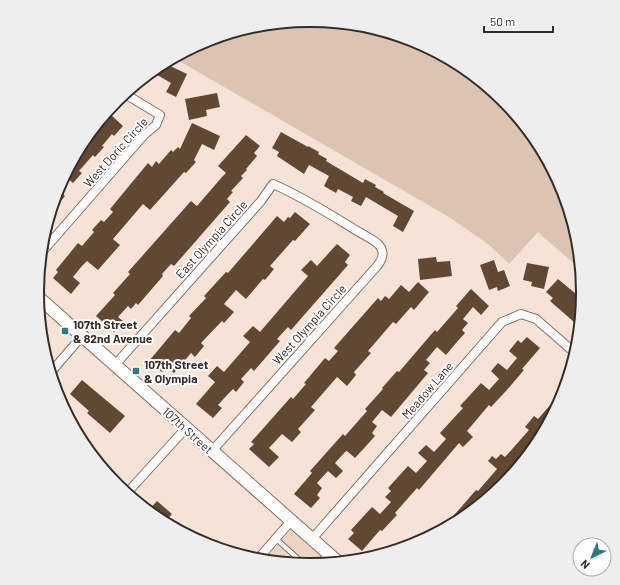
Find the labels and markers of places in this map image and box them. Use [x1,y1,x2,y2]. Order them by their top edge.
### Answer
place label: 107th Street & 82nd Avenue [73,317,153,345]
marker: 107th Street & 82nd Avenue [60,326,70,336]
place label: 107th Street & Olympia [144,357,209,385]
marker: 107th Street & Olympia [131,366,141,376]

